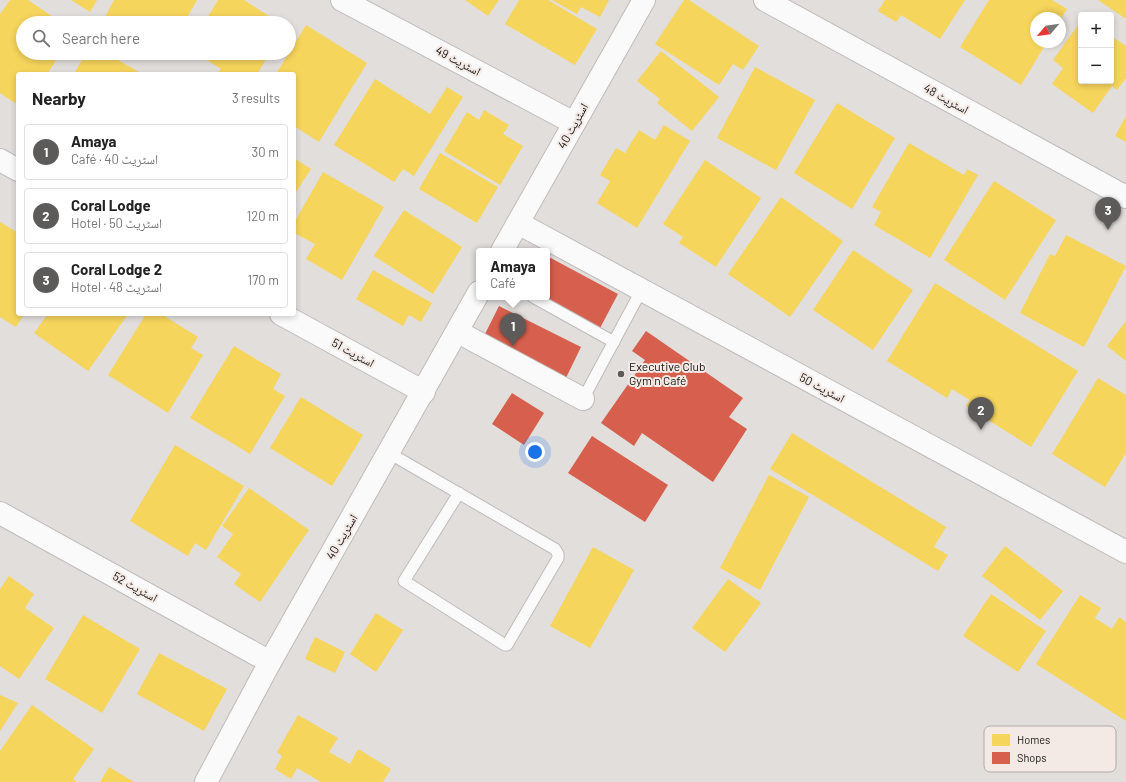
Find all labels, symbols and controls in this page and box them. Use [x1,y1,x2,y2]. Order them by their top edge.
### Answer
north arrow [1030,12,1066,48]
map controls [1078,12,1114,84]
button: + [1078,12,1114,48]
search box [16,16,296,60]
icon: search [30,27,52,49]
text: Search here [62,29,140,47]
street label: اسٹریٹ 49 [433,42,484,79]
button: − [1078,48,1114,84]
street label: اسٹریٹ 48 [921,80,971,117]
text: Nearby [32,88,86,108]
text: 3 results [232,90,280,106]
street label: اسٹریٹ 40 [554,100,591,151]
text: Amaya [71,132,116,150]
text: 1 [44,144,48,160]
text: 30 m [252,144,279,160]
text: Café · اسٹریٹ 40 [71,151,158,167]
text: Coral Lodge [71,196,151,214]
pin: 3 [1095,197,1121,230]
text: 2 [42,208,50,224]
text: 120 m [247,208,279,224]
text: Hotel · اسٹریٹ 50 [71,215,162,231]
popup [476,248,550,300]
text: Amaya [490,257,536,275]
text: Coral Lodge 2 [71,260,162,278]
text: 3 [42,272,50,288]
text: 170 m [248,272,279,288]
text: Café [490,275,516,291]
text: Hotel · اسٹریٹ 48 [71,279,162,295]
pin: 1 [500,313,526,346]
street label: اسٹریٹ 51 [329,335,377,371]
place label: Executive Club Gym n Café [629,359,706,387]
marker: Executive Club Gym n Café [616,369,626,379]
street label: اسٹریٹ 50 [797,369,848,406]
pin: 2 [968,397,994,430]
your location [525,442,545,462]
street label: اسٹریٹ 40 [323,511,361,562]
street label: اسٹریٹ 52 [110,568,160,605]
legend [984,726,1116,772]
text: Homes [1017,733,1050,746]
text: Shops [1017,751,1047,764]

